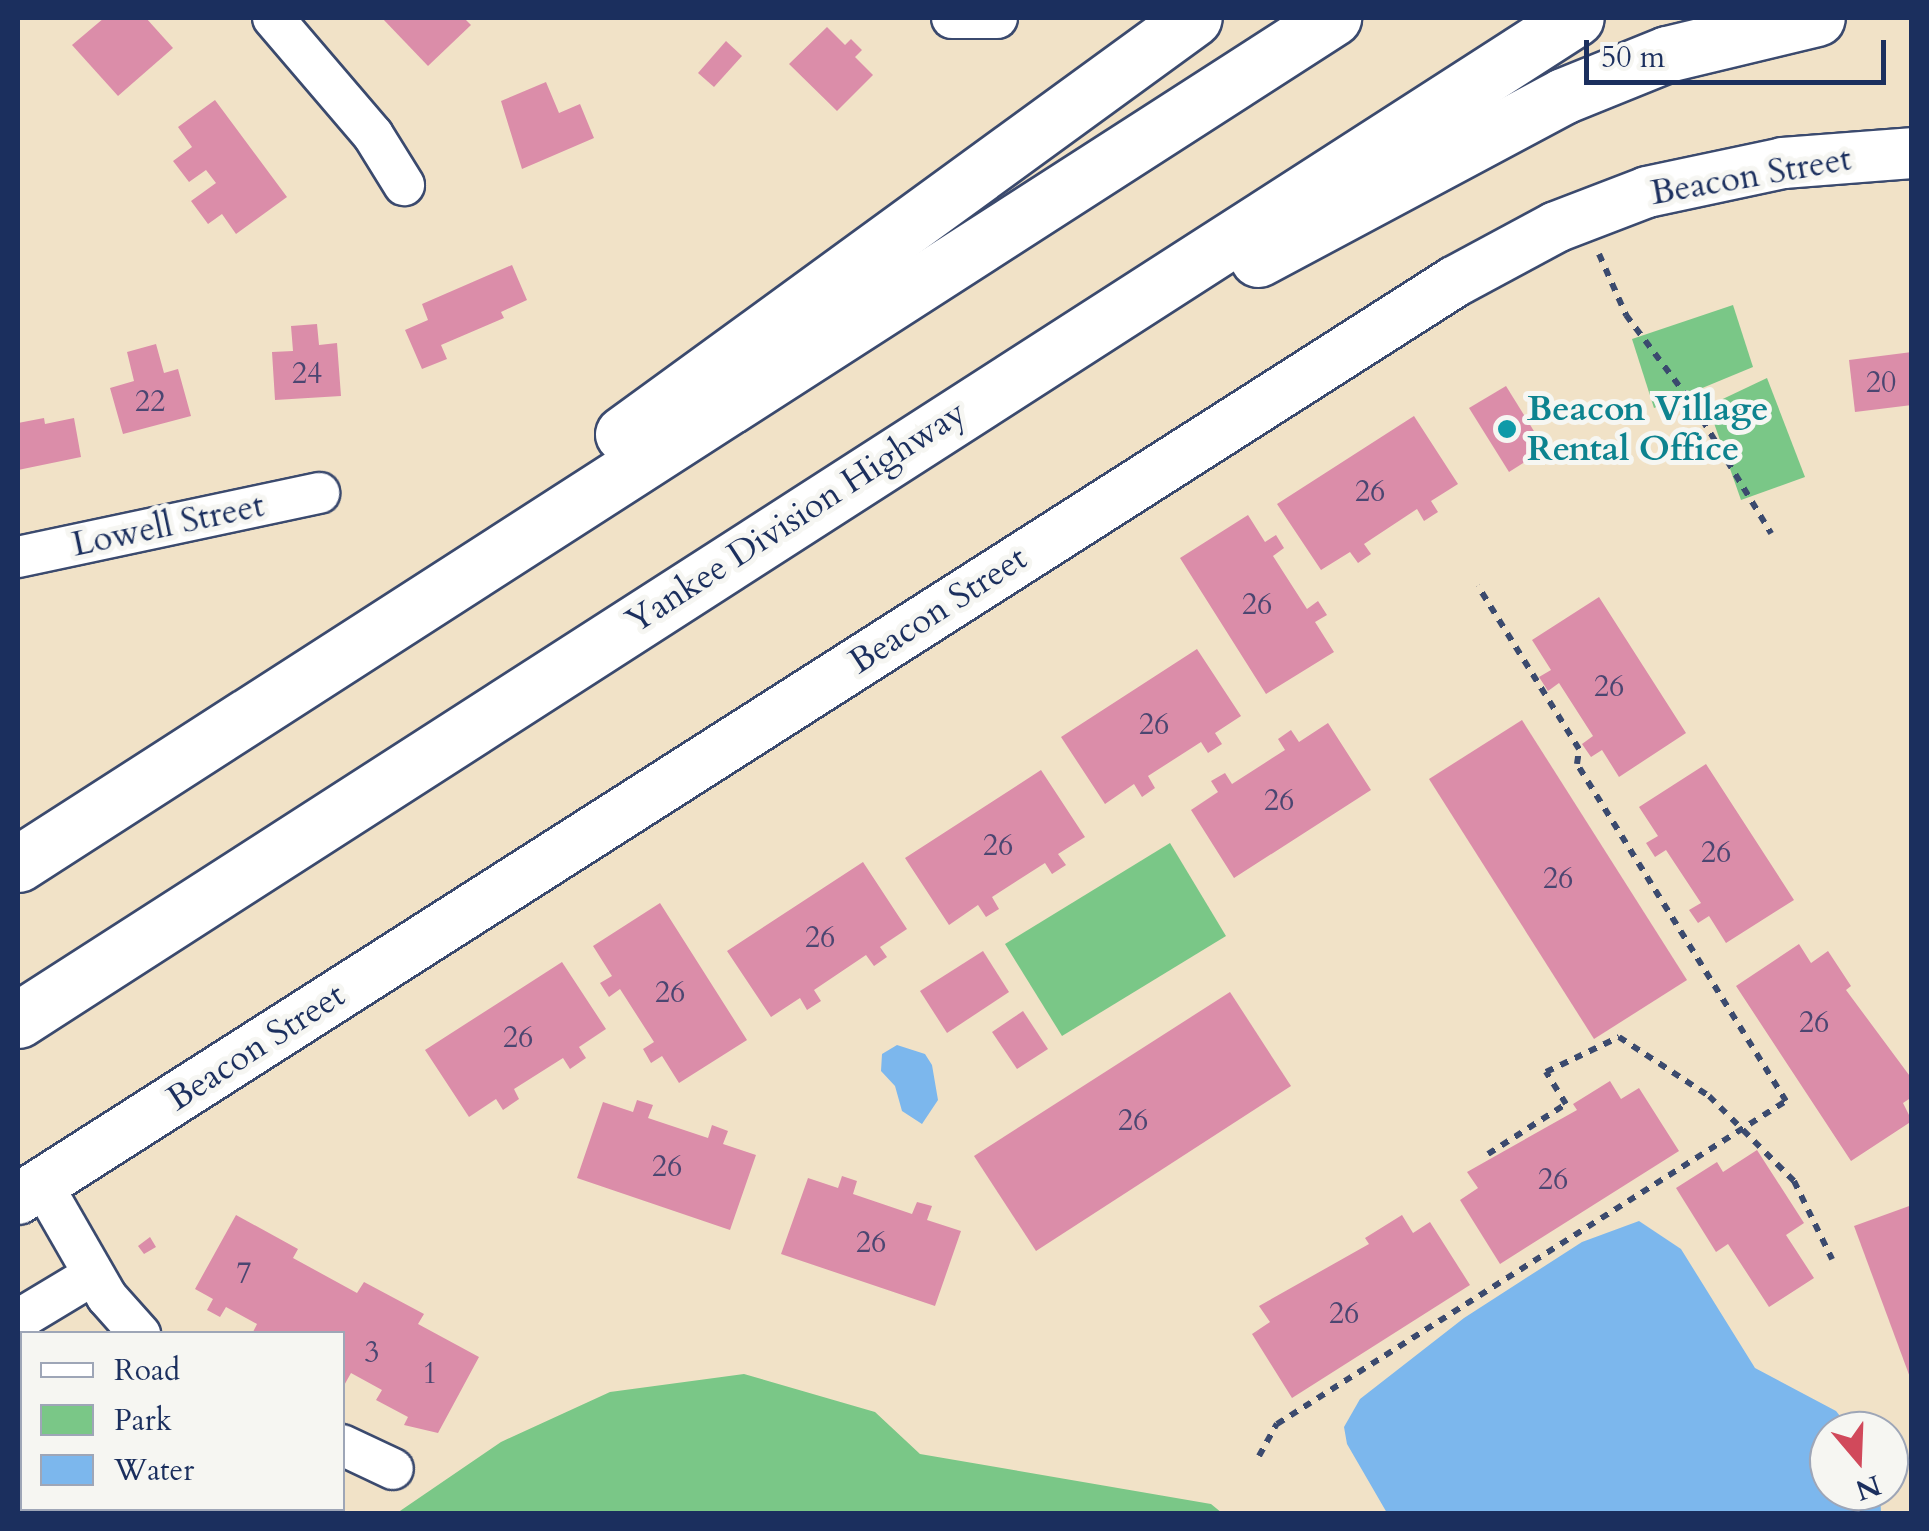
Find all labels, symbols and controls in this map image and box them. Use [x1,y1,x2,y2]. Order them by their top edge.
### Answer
scale bar [1589,20,1892,82]
text: 50 m [1601,37,1665,78]
street label: Beacon Street [1647,138,1855,214]
house number: 24 [292,356,322,392]
house number: 20 [1866,365,1896,401]
house number: 22 [135,384,165,420]
place label: Beacon Village Rental Office [1527,388,1769,470]
street label: Yankee Division Highway [618,391,974,643]
marker: Beacon Village Rental Office [1496,418,1518,440]
house number: 26 [1355,474,1385,510]
street label: Lowell Street [68,484,268,566]
street label: Beacon Street [841,537,1035,683]
house number: 26 [1242,587,1272,623]
house number: 26 [1594,669,1624,705]
house number: 26 [1139,707,1169,743]
house number: 26 [1264,783,1294,819]
house number: 26 [983,828,1013,864]
house number: 26 [1701,835,1731,871]
house number: 26 [1543,861,1573,897]
house number: 26 [805,920,835,956]
street label: Beacon Street [159,974,353,1120]
house number: 26 [655,975,685,1011]
house number: 26 [1799,1005,1829,1041]
house number: 26 [503,1020,533,1056]
house number: 26 [1118,1103,1148,1139]
house number: 26 [652,1149,682,1185]
house number: 26 [1538,1162,1568,1198]
house number: 26 [856,1225,886,1261]
house number: 7 [236,1256,252,1292]
house number: 26 [1329,1296,1359,1332]
legend [20,1331,345,1511]
house number: 3 [364,1335,380,1371]
text: Road [114,1350,180,1391]
house number: 1 [422,1356,438,1392]
text: Park [114,1400,172,1441]
north arrow [1809,1411,1909,1511]
text: Water [114,1450,194,1491]
text: N [1850,1466,1886,1509]

